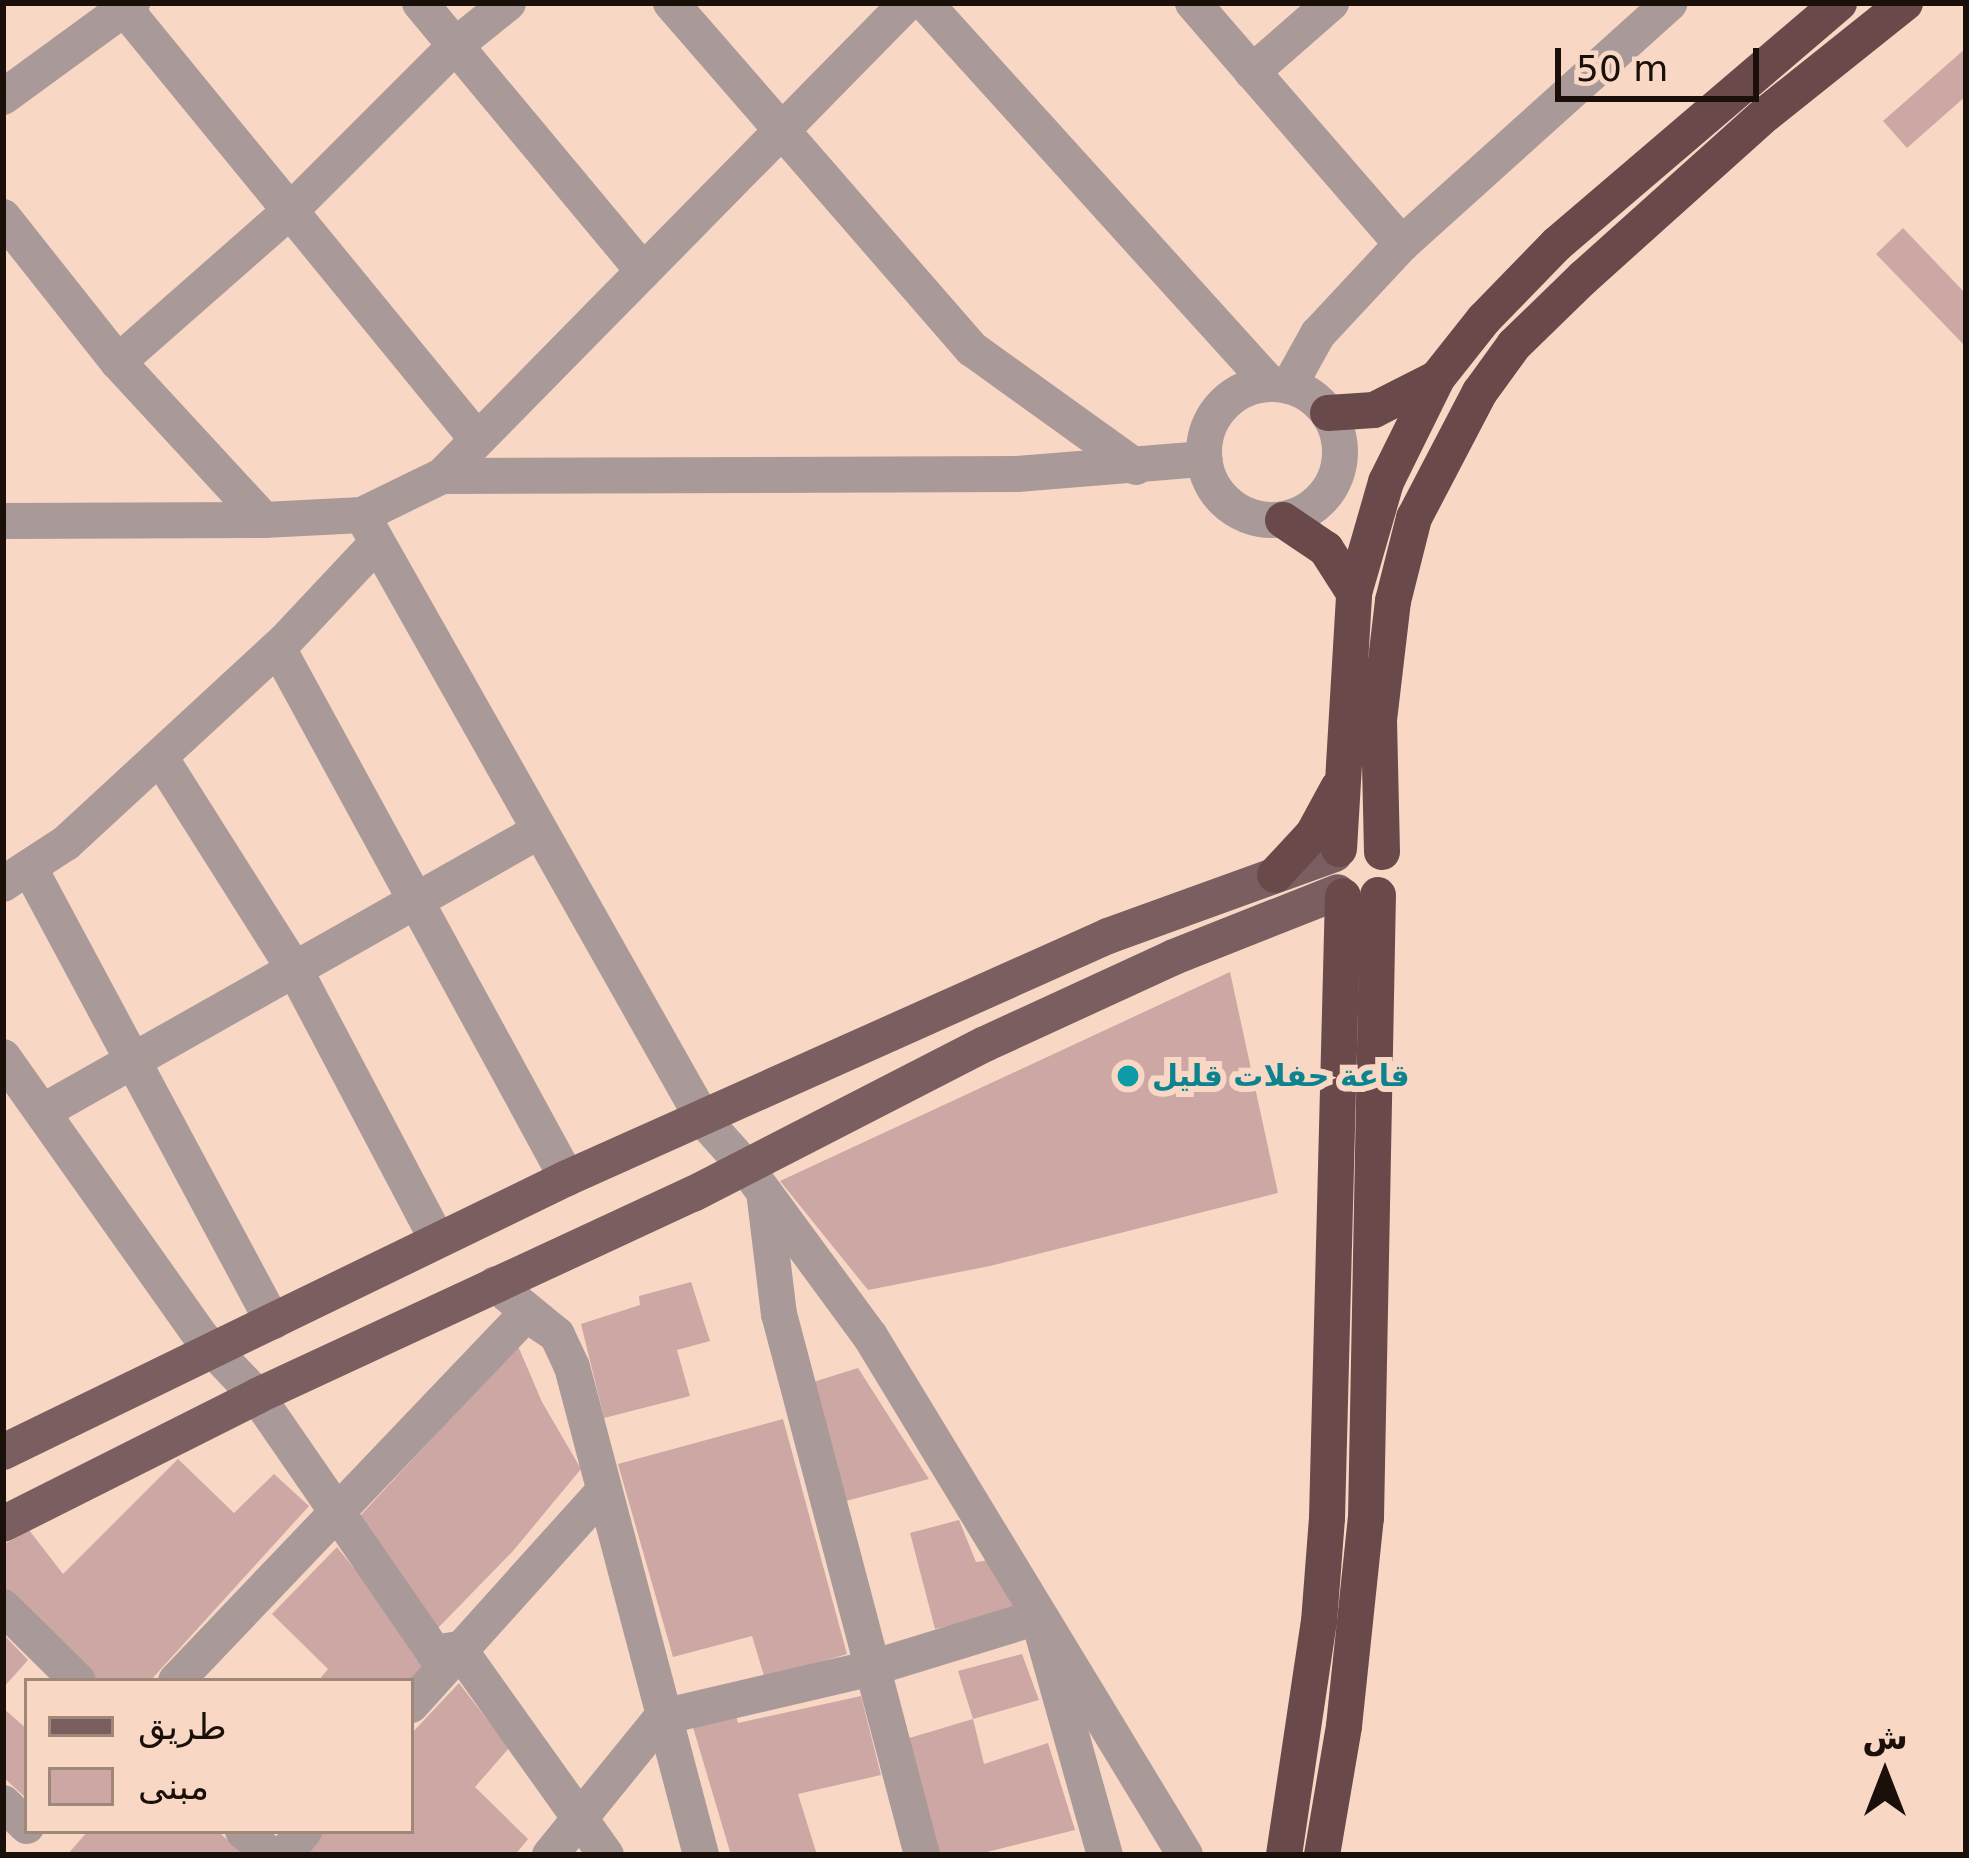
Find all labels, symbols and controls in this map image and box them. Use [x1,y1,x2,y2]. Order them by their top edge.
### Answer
scale bar [1561,24,1765,98]
text: 50 m [1576,48,1668,89]
place label: قاعة حفلات قليل [1152,1058,1410,1094]
marker: قاعة حفلات قليل [1115,1063,1141,1089]
legend [24,1678,414,1834]
text: طريق [138,1706,227,1747]
north arrow [1825,1714,1945,1834]
text: ش [1862,1718,1908,1757]
text: مبنى [138,1766,209,1807]

